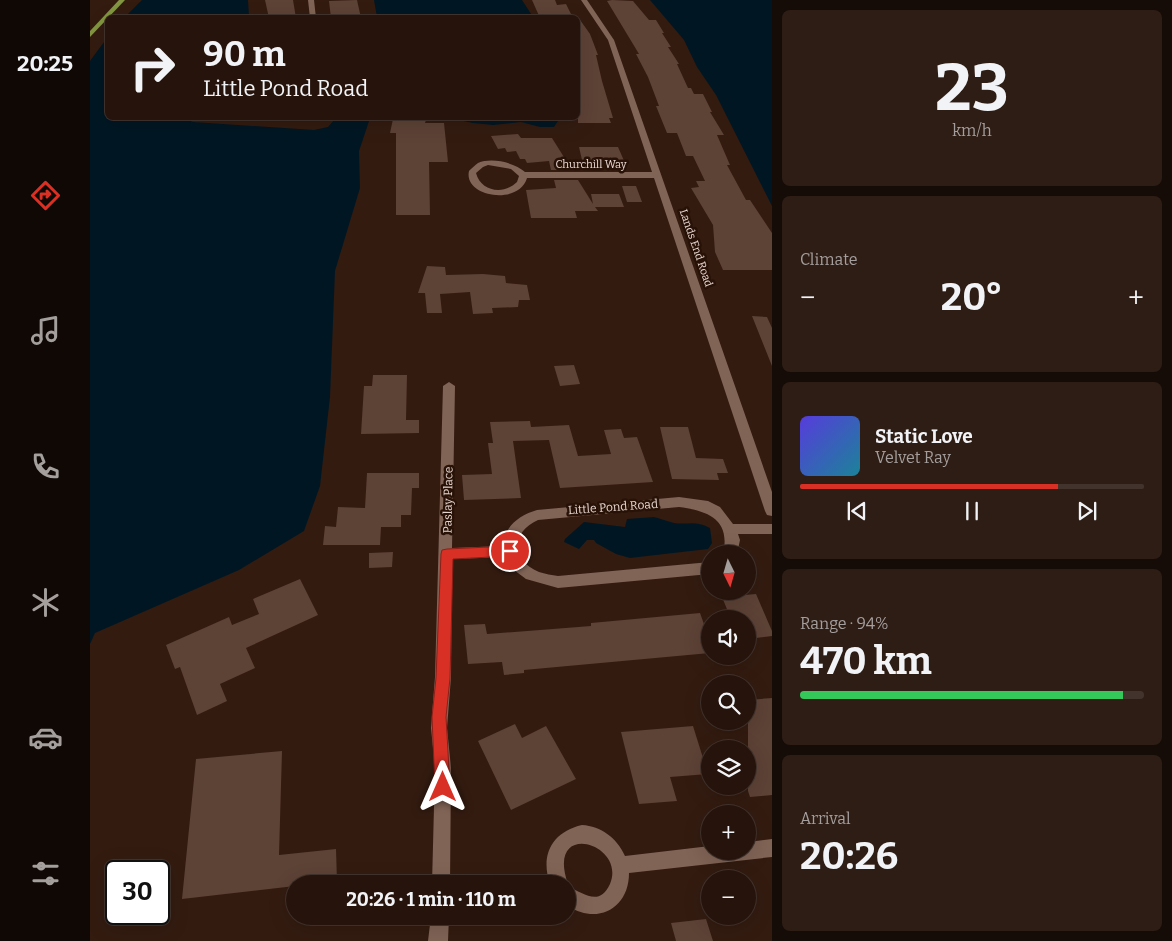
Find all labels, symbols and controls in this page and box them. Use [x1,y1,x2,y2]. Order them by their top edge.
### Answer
text: 90 m [203,33,286,75]
icon: right [120,35,185,100]
text: 23 [935,49,1009,127]
text: 20:25 [17,50,73,77]
text: Little Pond Road [203,75,368,102]
text: km/h [952,121,992,140]
street label: Churchill Way [556,158,627,171]
icon: directions [28,178,63,213]
street label: Lands End Road [677,208,716,289]
text: Climate [800,250,858,269]
text: 20° [941,274,1003,320]
text: − [800,281,815,314]
text: + [1128,281,1144,314]
icon: music [28,313,63,348]
text: Static Love [875,425,973,448]
text: Velvet Ray [875,448,951,467]
icon: phone [28,449,63,484]
street label: Paslay Place [440,467,456,533]
street label: Little Pond Road [568,497,658,517]
icon: previous [843,497,871,525]
icon: pause [958,497,986,525]
icon: next [1073,497,1101,525]
pin [489,530,531,572]
icon: arrive [496,537,524,565]
north arrow [701,545,756,600]
map controls [701,545,756,925]
icon: climate [28,585,63,620]
button: sound [701,610,756,665]
text: Range · 94% [800,614,889,633]
text: 470 km [800,638,932,684]
button: search [701,675,756,730]
icon: car [28,720,63,755]
button: layers [701,740,756,795]
position arrow [416,760,468,812]
button: + [701,805,756,860]
text: Arrival [800,809,851,828]
text: 20:26 [800,833,898,879]
icon: filters [28,856,63,891]
speed limit sign: 30 [105,860,170,925]
button: − [701,870,756,925]
text: 20:26 · 1 min · 110 m [346,888,516,911]

